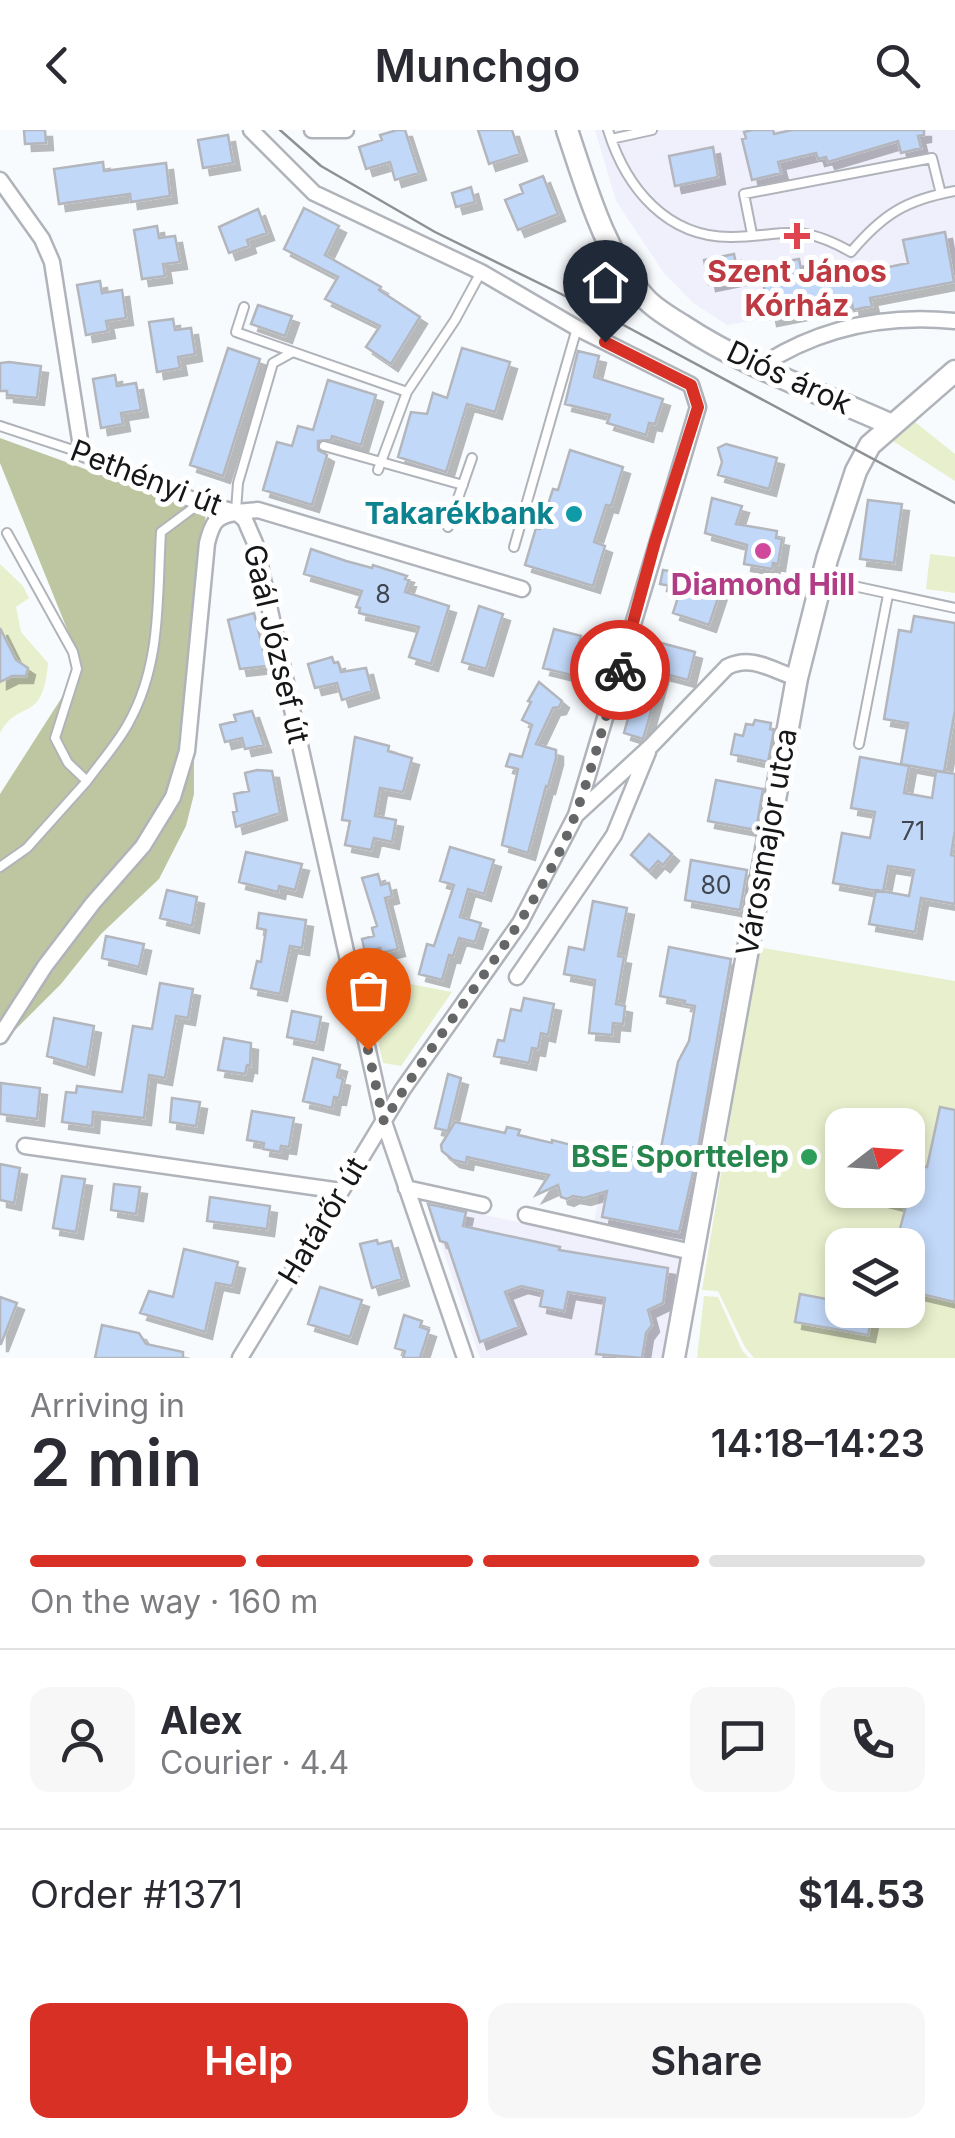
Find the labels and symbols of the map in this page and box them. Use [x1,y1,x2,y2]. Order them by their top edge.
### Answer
marker: Szent János Kórház [784,223,810,249]
pin [563,240,648,343]
place label: Szent János Kórház [707,253,887,323]
street label: Diós árok [721,333,858,422]
street label: Pethényi út [66,432,227,522]
place label: Takarékbank [364,495,555,531]
marker: Takarékbank [563,503,585,525]
marker: Diamond Hill [752,540,774,562]
street label: Gaál József út [237,541,317,747]
place label: Diamond Hill [671,566,855,602]
house number: 8 [375,579,391,609]
courier [570,620,670,720]
street label: Városmajor utca [728,725,804,958]
house number: 71 [901,816,925,846]
house number: 80 [700,870,732,900]
pin [326,948,411,1051]
north arrow [825,1108,925,1208]
place label: BSE Sporttelep [571,1138,789,1174]
marker: BSE Sporttelep [798,1146,820,1168]
street label: Határőr út [270,1150,374,1291]

